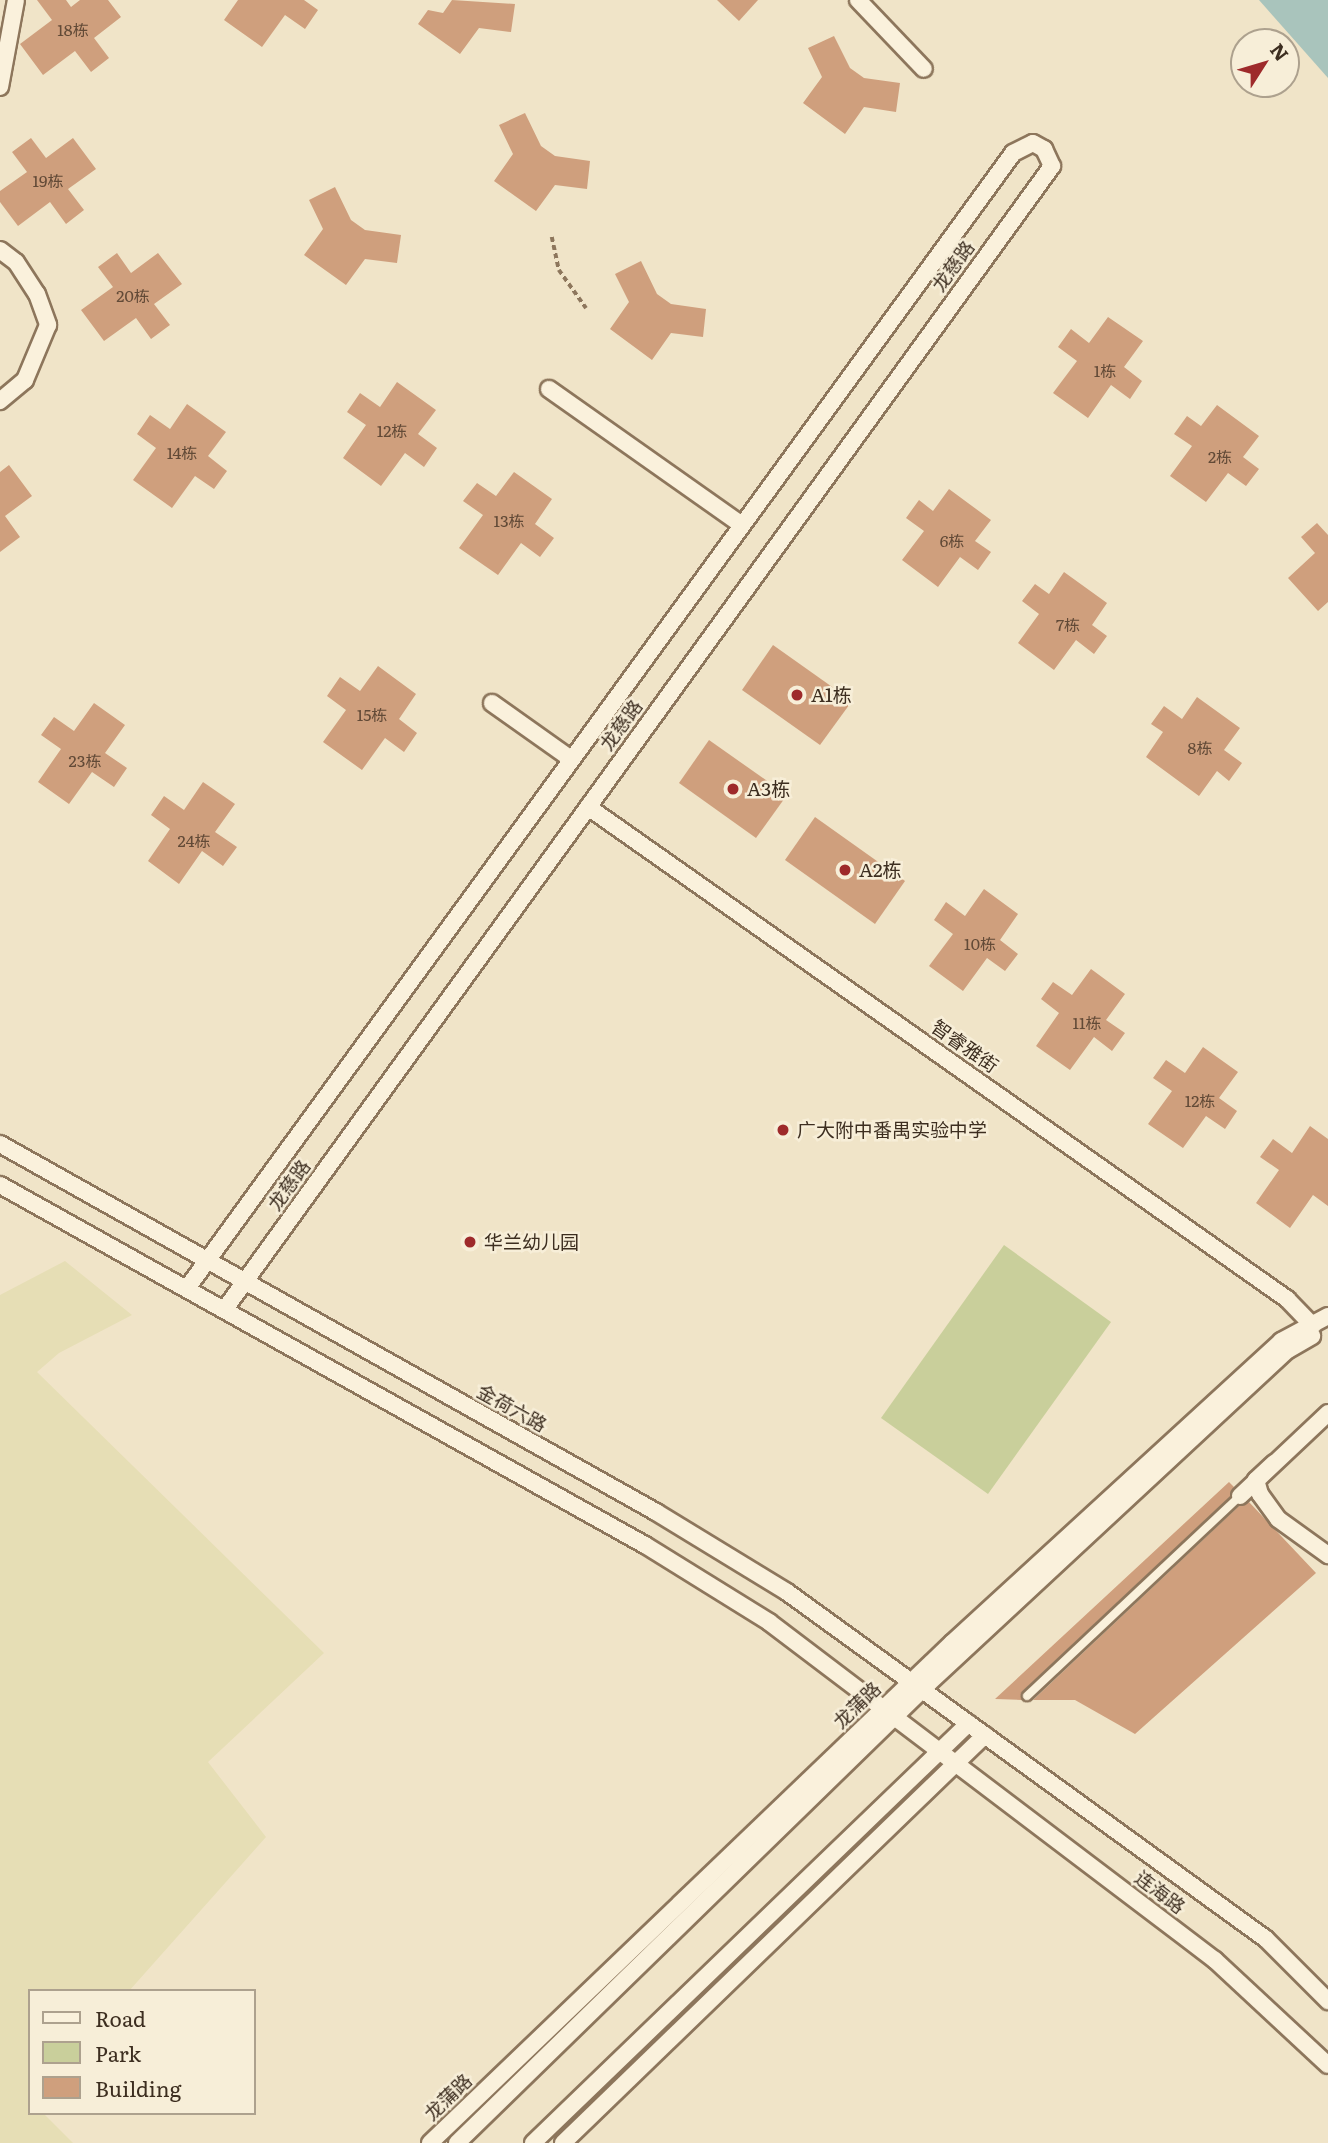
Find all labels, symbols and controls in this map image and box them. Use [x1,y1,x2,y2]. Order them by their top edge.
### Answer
house number: 18栋 [57,19,89,39]
north arrow [1230,28,1300,98]
text: N [1264,37,1296,66]
house number: 19栋 [33,170,63,190]
street label: 龙慈路 [927,236,979,296]
house number: 20栋 [116,285,150,305]
house number: 1栋 [1094,360,1116,380]
house number: 12栋 [377,420,407,440]
house number: 14栋 [167,442,197,462]
house number: 2栋 [1208,446,1232,466]
house number: 13栋 [493,510,525,530]
house number: 6栋 [940,530,964,550]
house number: 7栋 [1056,614,1080,634]
place label: A1栋 [811,684,852,706]
marker: A1栋 [789,687,805,703]
street label: 龙慈路 [595,695,647,755]
house number: 15栋 [357,704,387,724]
house number: 8栋 [1188,737,1212,757]
house number: 23栋 [69,750,101,770]
place label: A3栋 [747,778,790,800]
marker: A3栋 [725,781,741,797]
house number: 24栋 [178,830,210,850]
place label: A2栋 [859,859,902,881]
marker: A2栋 [837,862,853,878]
house number: 10栋 [964,933,996,953]
house number: 11栋 [1072,1012,1102,1032]
street label: 智睿雅街 [927,1015,1003,1077]
house number: 12栋 [1185,1090,1215,1110]
place label: 广大附中番禺实验中学 [797,1119,987,1141]
marker: 广大附中番禺实验中学 [775,1122,791,1138]
street label: 龙慈路 [263,1155,315,1215]
place label: 华兰幼儿园 [484,1231,579,1253]
marker: 华兰幼儿园 [462,1234,478,1250]
street label: 金荷六路 [473,1380,551,1436]
street label: 龙蒲路 [829,1677,885,1733]
street label: 连海路 [1130,1866,1190,1918]
legend [28,1989,256,2115]
text: Road [95,2002,146,2033]
text: Park [95,2037,141,2068]
street label: 龙蒲路 [420,2069,476,2125]
text: Building [95,2072,181,2103]

